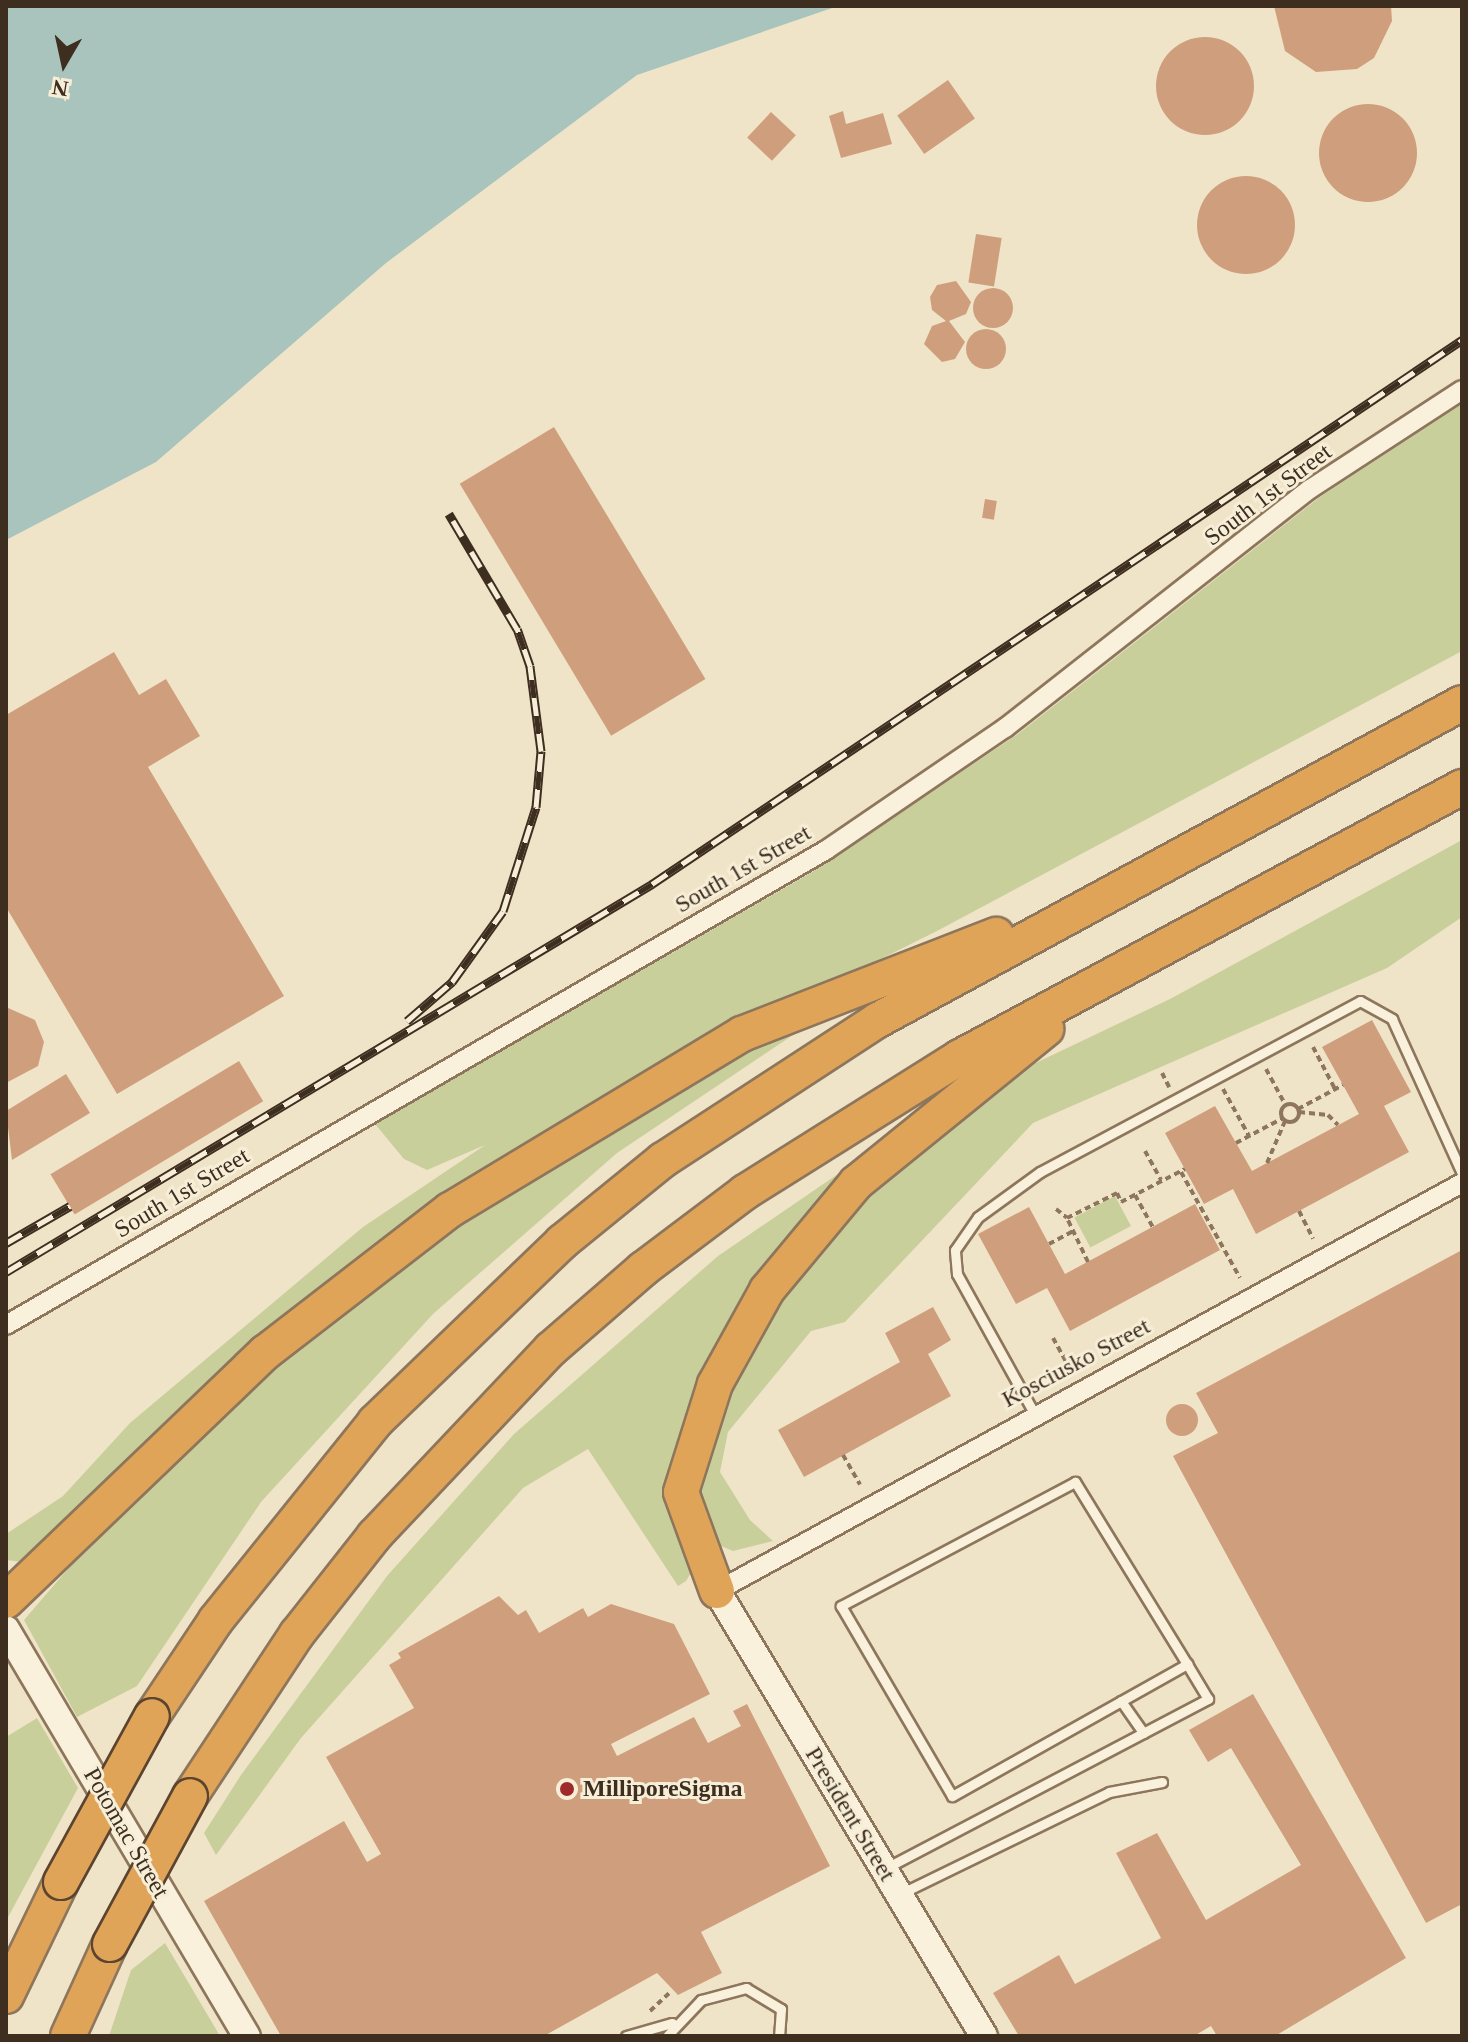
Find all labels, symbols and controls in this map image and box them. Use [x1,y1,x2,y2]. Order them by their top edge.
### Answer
north arrow [24,24,104,104]
text: N [50,75,70,102]
street label: South 1st Street [1199,438,1337,552]
street label: South 1st Street [670,819,816,919]
street label: South 1st Street [109,1142,255,1244]
street label: Kosciusko Street [997,1312,1155,1414]
street label: President Street [799,1742,901,1886]
street label: Potomac Street [77,1763,175,1903]
place label: MilliporeSigma [583,1775,743,1803]
marker: MilliporeSigma [558,1780,576,1798]

